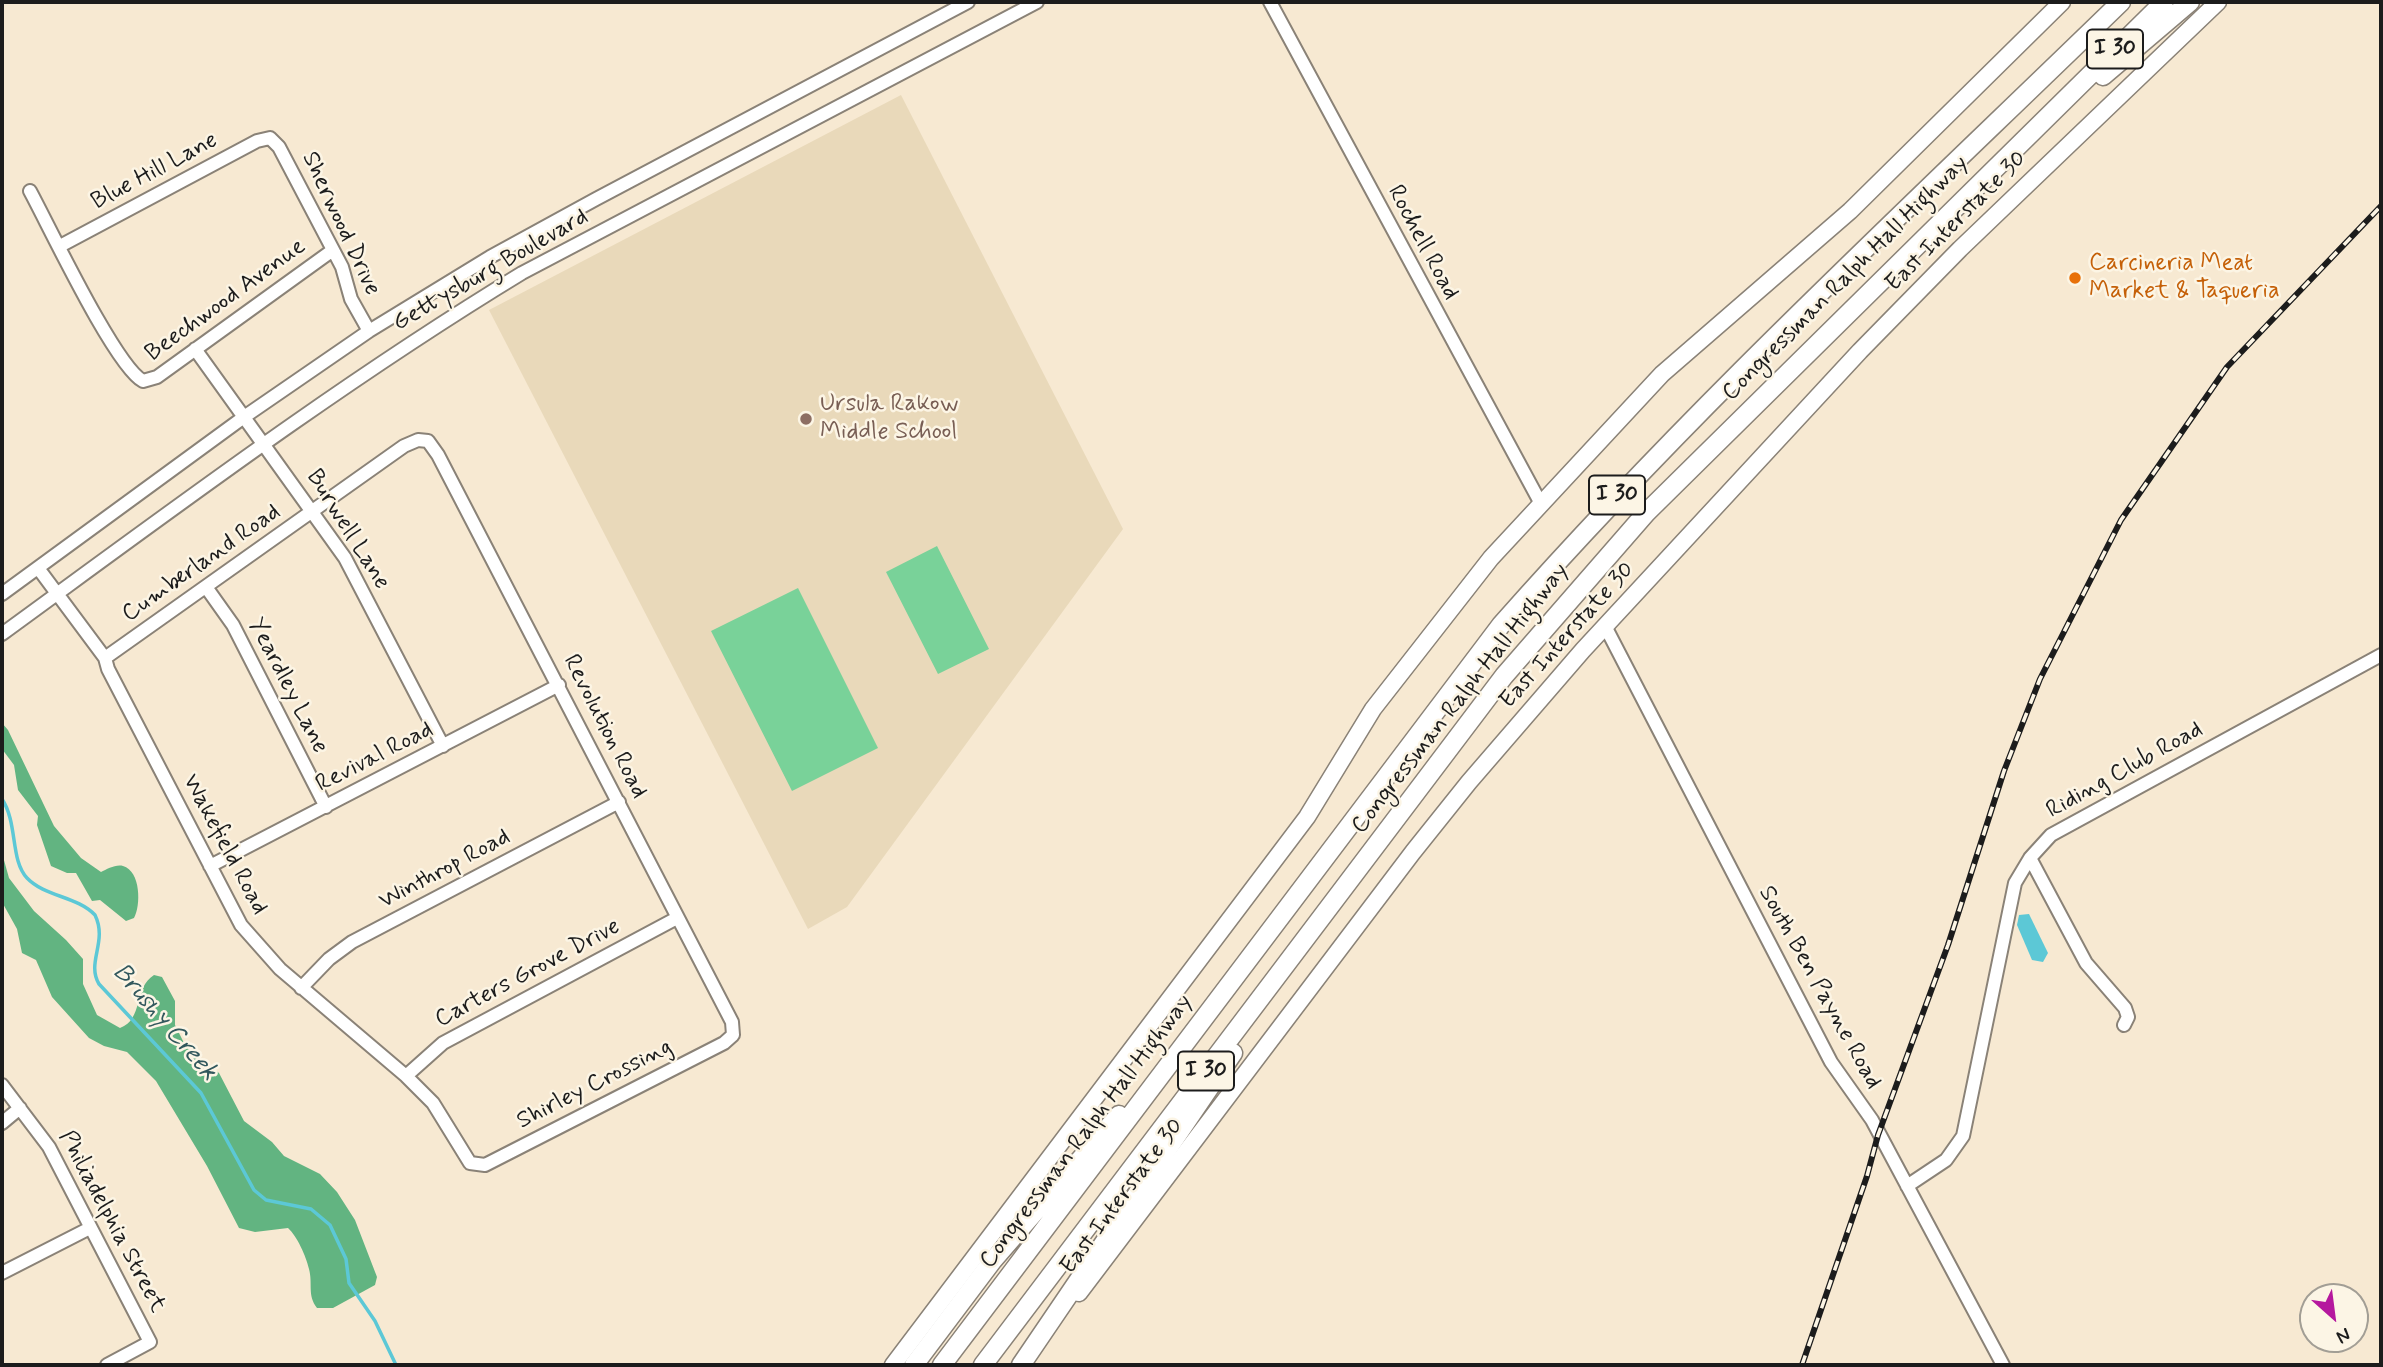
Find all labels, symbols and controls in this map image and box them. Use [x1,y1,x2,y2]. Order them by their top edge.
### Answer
road number: I 30 [2087,30,2143,68]
street label: Blue Hill Lane [87,127,223,217]
street label: East Interstate 30 [1880,145,2034,299]
street label: Sherwood Drive [294,148,386,300]
street label: Congressman Ralph Hall Highway [1717,150,1975,408]
street label: Rochell Road [1380,181,1464,305]
street label: Gettysburg Boulevard [388,203,594,339]
street label: Beechwood Avenue [140,233,312,369]
place label: Carcineria Meat Market & Taqueria [2089,250,2280,306]
marker: Carcineria Meat Market & Taqueria [2067,270,2083,286]
place label: Ursula Rakow Middle School [820,391,958,447]
marker: Ursula Rakow Middle School [798,411,814,427]
street label: Burwell Lane [299,465,395,595]
road number: I 30 [1589,475,1645,514]
street label: Cumberland Road [117,499,287,629]
street label: East Interstate 30 [1494,556,1642,716]
street label: Congressman Ralph Hall Highway [1346,558,1576,840]
street label: Yeardley Lane [240,613,334,759]
street label: Revolution Road [555,650,653,804]
street label: Revival Road [311,716,439,800]
street label: Riding Club Road [2042,716,2208,826]
street label: Wakefield Road [175,770,273,920]
street label: Winthrop Road [375,823,515,917]
street label: South Ben Payne Road [1751,881,1887,1095]
street label: Carters Grove Drive [431,913,625,1035]
water label: Brushy Creek [105,958,223,1088]
street label: Congressman Ralph Hall Highway [974,989,1200,1275]
street label: Shirley Crossing [512,1033,678,1137]
road number: I 30 [1178,1052,1234,1090]
street label: East Interstate 30 [1055,1113,1191,1281]
street label: Philiadelphia Street [51,1126,171,1318]
north arrow [2299,1283,2369,1353]
text: N [2332,1321,2355,1349]

